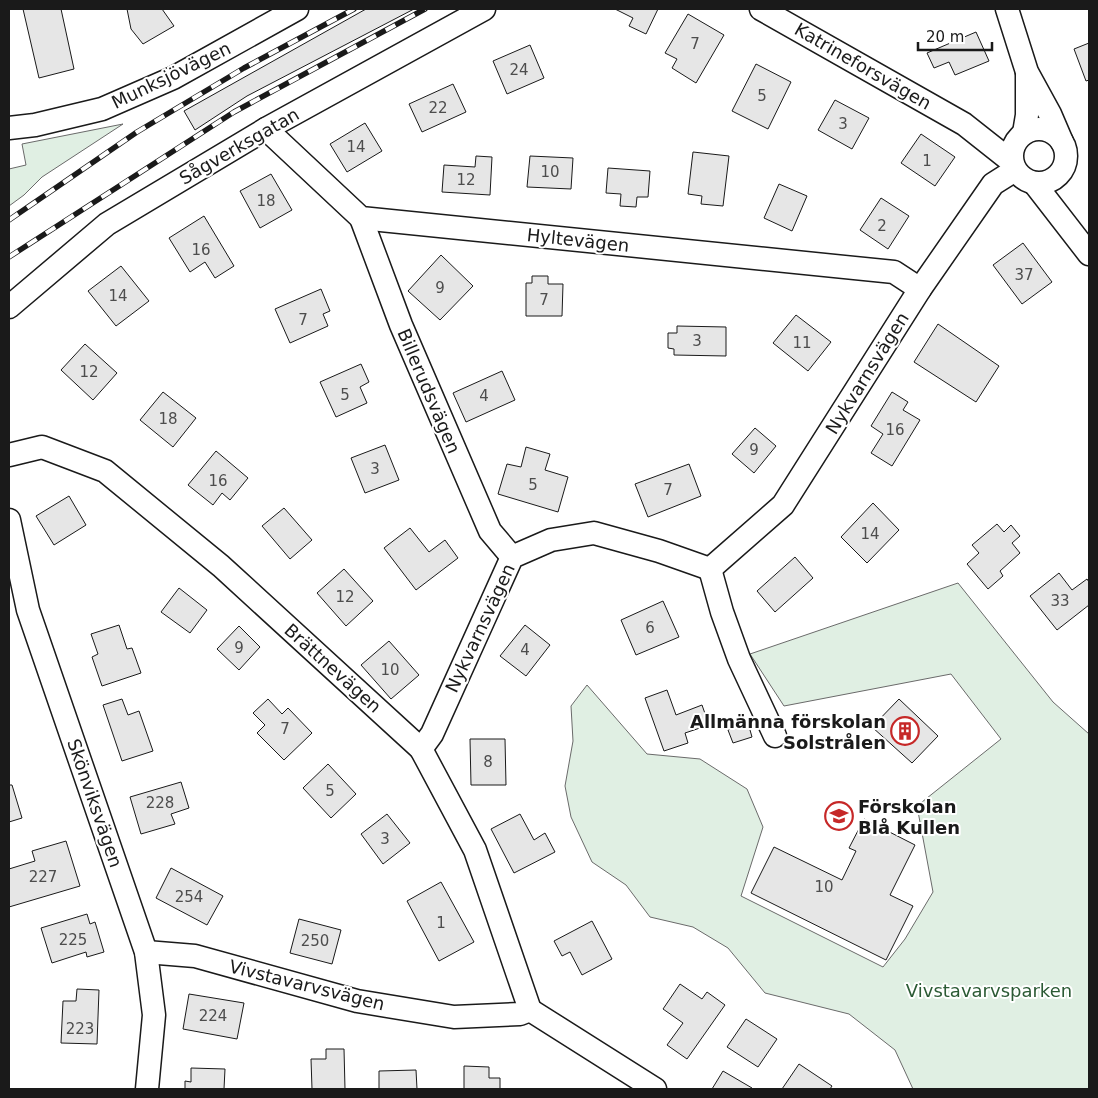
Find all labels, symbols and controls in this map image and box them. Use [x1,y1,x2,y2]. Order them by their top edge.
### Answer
street label: Katrineforsvägen [791,18,935,114]
scale bar [918,20,992,52]
text: 20 m [926,28,964,46]
house number: 7 [690,35,700,53]
street label: Munksjövägen [108,37,234,113]
house number: 24 [509,61,529,79]
house number: 5 [757,87,767,105]
house number: 22 [428,99,448,117]
street label: Sågverksgatan [175,103,303,189]
house number: 3 [838,115,848,133]
house number: 14 [346,138,366,156]
house number: 1 [922,152,932,170]
house number: 10 [540,163,560,181]
house number: 12 [456,171,476,189]
house number: 18 [256,192,276,210]
house number: 2 [877,217,887,235]
street label: Hyltevägen [526,224,630,256]
house number: 16 [191,241,211,259]
house number: 37 [1014,266,1034,284]
house number: 9 [435,279,445,297]
house number: 14 [108,287,128,305]
house number: 7 [539,291,549,309]
street label: Nykvarnsvägen [821,308,913,438]
house number: 7 [298,311,308,329]
street label: Billerudsvägen [393,325,465,457]
house number: 3 [692,332,702,350]
house number: 11 [792,334,812,352]
house number: 12 [79,363,99,381]
house number: 5 [340,386,350,404]
house number: 4 [479,387,489,405]
house number: 18 [158,410,178,428]
house number: 16 [885,421,905,439]
house number: 9 [749,441,759,459]
house number: 3 [370,460,380,478]
house number: 16 [208,472,228,490]
house number: 5 [528,476,538,494]
house number: 7 [663,481,673,499]
house number: 14 [860,525,880,543]
street label: Nykvarnsvägen [441,560,519,696]
house number: 12 [335,588,355,606]
house number: 33 [1050,592,1070,610]
street label: Brättnevägen [280,619,386,717]
house number: 6 [645,619,655,637]
house number: 9 [234,639,244,657]
house number: 4 [520,641,530,659]
house number: 10 [380,661,400,679]
place label: Allmänna förskolan Solstrålen [690,711,886,753]
building icon: Allmänna förskolan Solstrålen [890,716,920,746]
house number: 7 [280,720,290,738]
street label: Skönviksvägen [63,736,127,870]
house number: 8 [483,753,493,771]
house number: 5 [325,782,335,800]
house number: 228 [146,794,174,812]
place label: Förskolan Blå Kullen [858,796,960,838]
school or university icon: Förskolan Blå Kullen [824,801,854,831]
house number: 3 [380,830,390,848]
house number: 227 [29,868,57,886]
house number: 10 [814,878,834,896]
house number: 254 [175,888,203,906]
house number: 1 [436,914,446,932]
house number: 225 [59,931,87,949]
house number: 250 [301,932,329,950]
street label: Vivstavarvsvägen [227,955,387,1015]
park label: Vivstavarvsparken [906,980,1072,1001]
house number: 224 [199,1007,227,1025]
house number: 223 [66,1020,94,1038]

